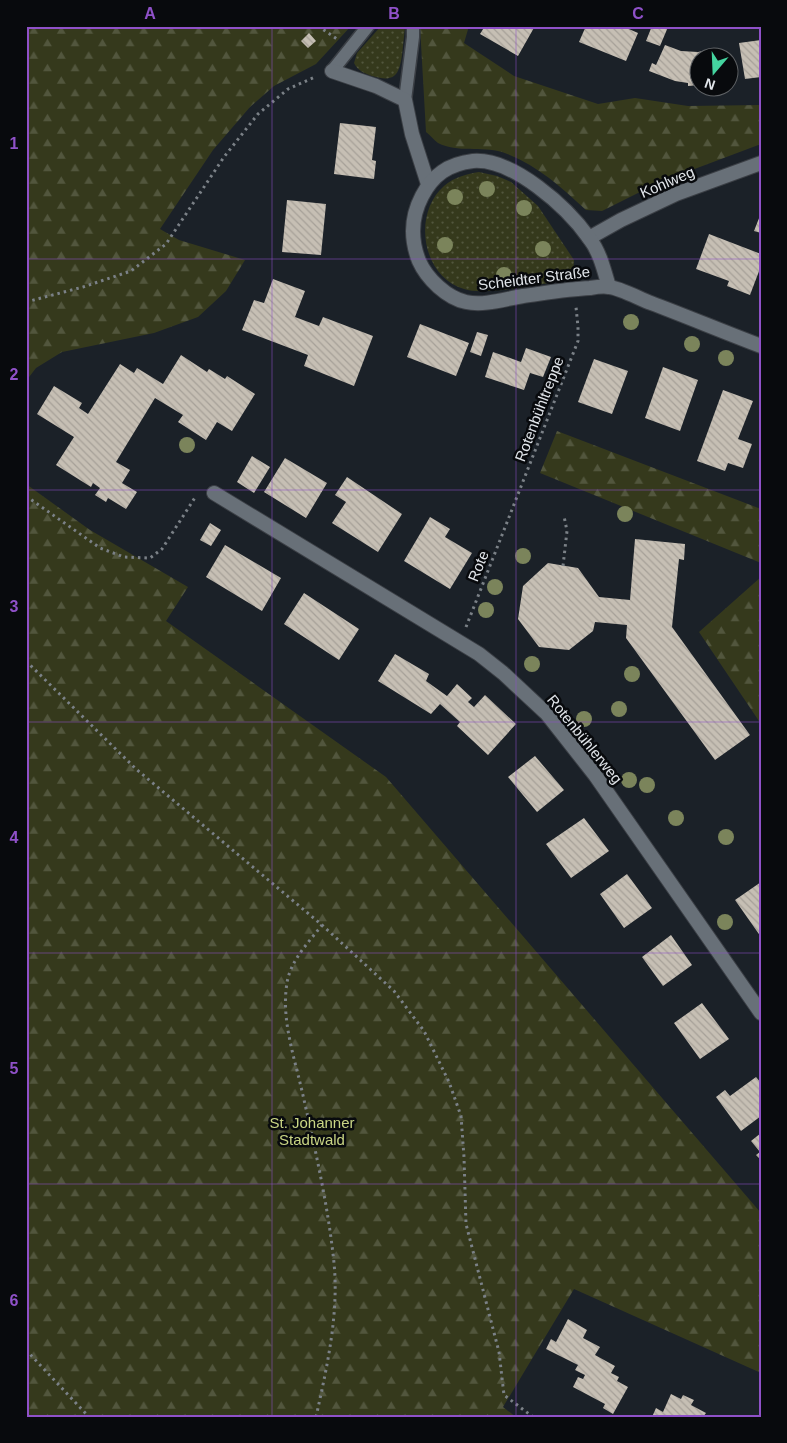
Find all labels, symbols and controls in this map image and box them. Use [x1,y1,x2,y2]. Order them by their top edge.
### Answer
text: A [144,5,156,22]
text: B [388,5,400,22]
text: C [632,5,644,22]
north arrow [690,48,740,98]
text: N [702,75,717,94]
text: 1 [10,135,19,152]
street label: Kohlweg [637,163,697,201]
street label: Scheidter Straße [477,263,591,293]
street label: Rotenbühltreppe [511,354,567,464]
text: 2 [10,366,19,383]
street label: Rote [464,548,492,584]
text: 3 [10,598,19,615]
street label: Rotenbühlerweg [544,691,626,787]
text: 4 [10,829,19,846]
text: 5 [10,1060,19,1077]
park label: St. Johanner Stadtwald [269,1114,355,1148]
text: 6 [10,1292,19,1309]

